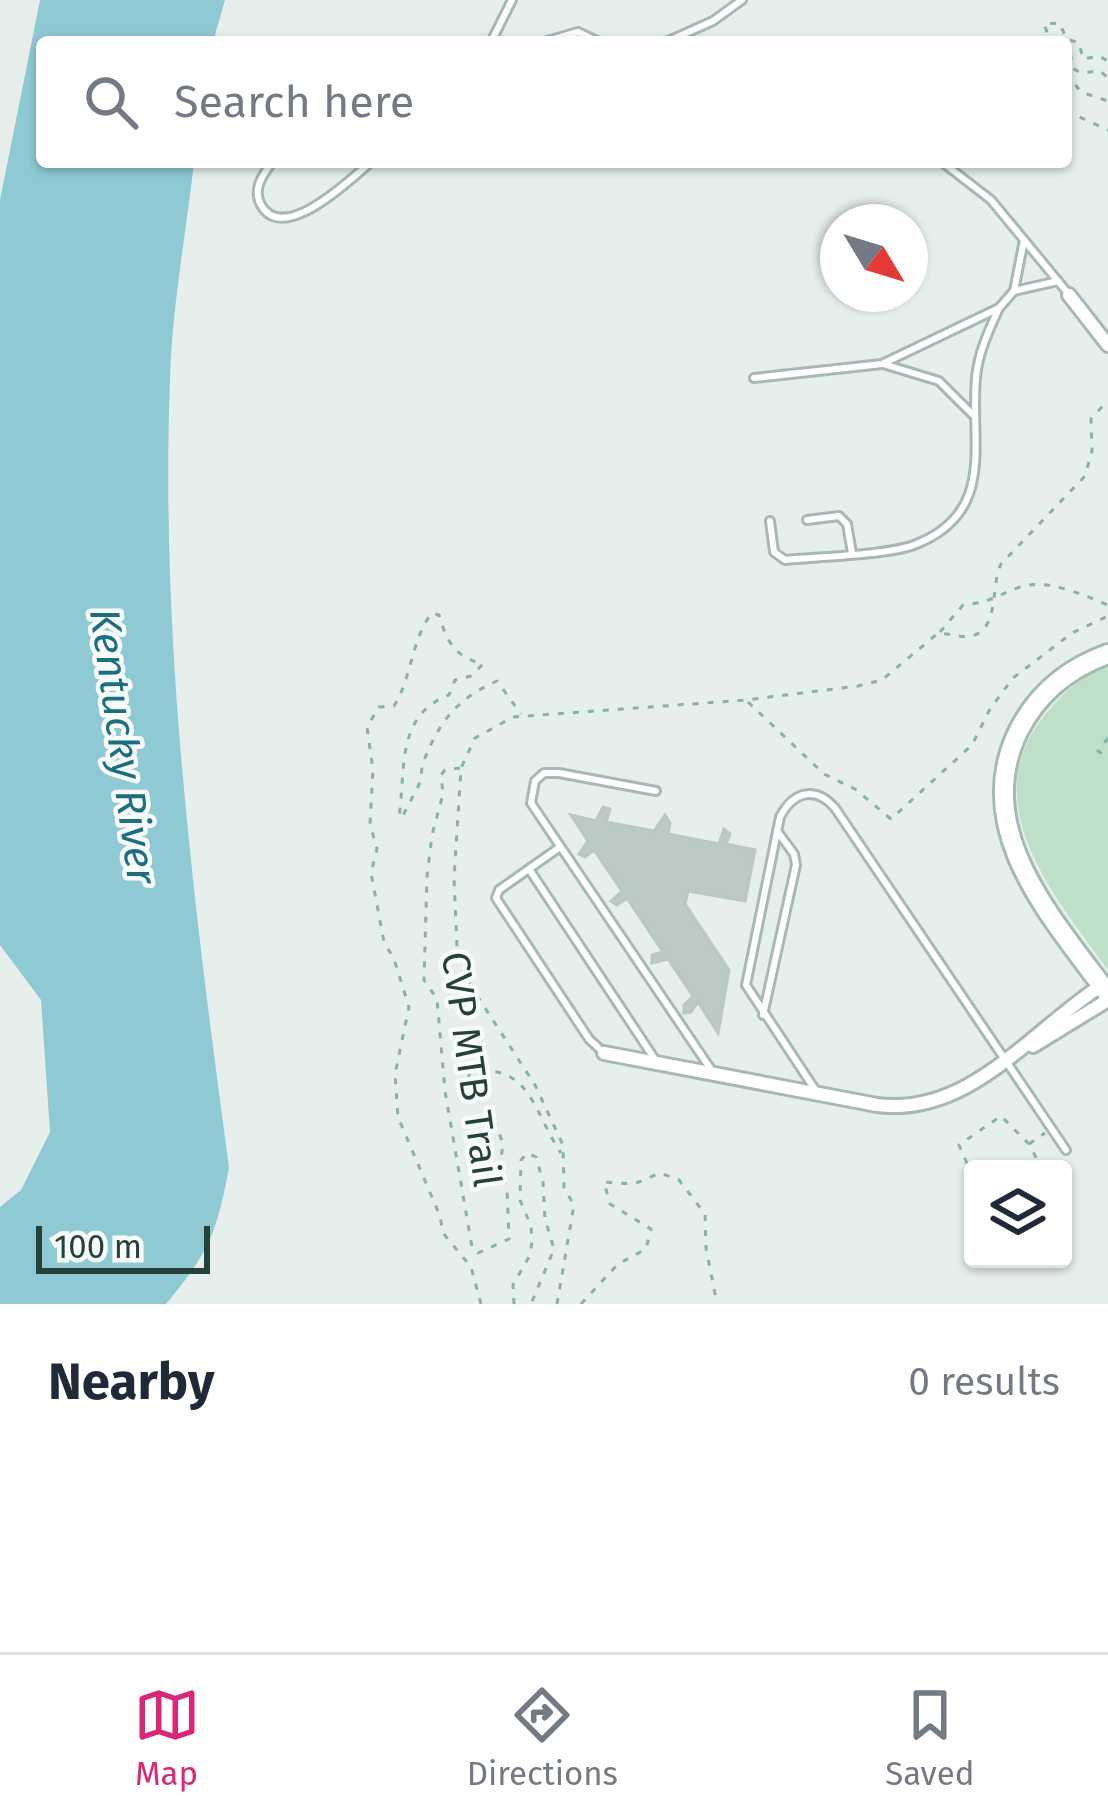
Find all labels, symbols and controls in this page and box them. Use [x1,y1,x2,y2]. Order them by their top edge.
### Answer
search box [36,36,1072,168]
icon: search [78,69,144,135]
text: Search here [174,75,414,129]
north arrow [820,204,928,312]
water label: Kentucky River [79,605,167,889]
street label: CVP MTB Trail [432,949,510,1190]
map controls [964,1160,1072,1268]
button: layers [964,1160,1072,1268]
scale bar [36,1220,210,1273]
text: 100 m [54,1227,142,1267]
text: Nearby [48,1351,214,1413]
text: 0 results [908,1359,1060,1405]
tab: Map [134,1682,200,1794]
tab: Directions [467,1682,618,1794]
tab: Saved [885,1682,974,1794]

